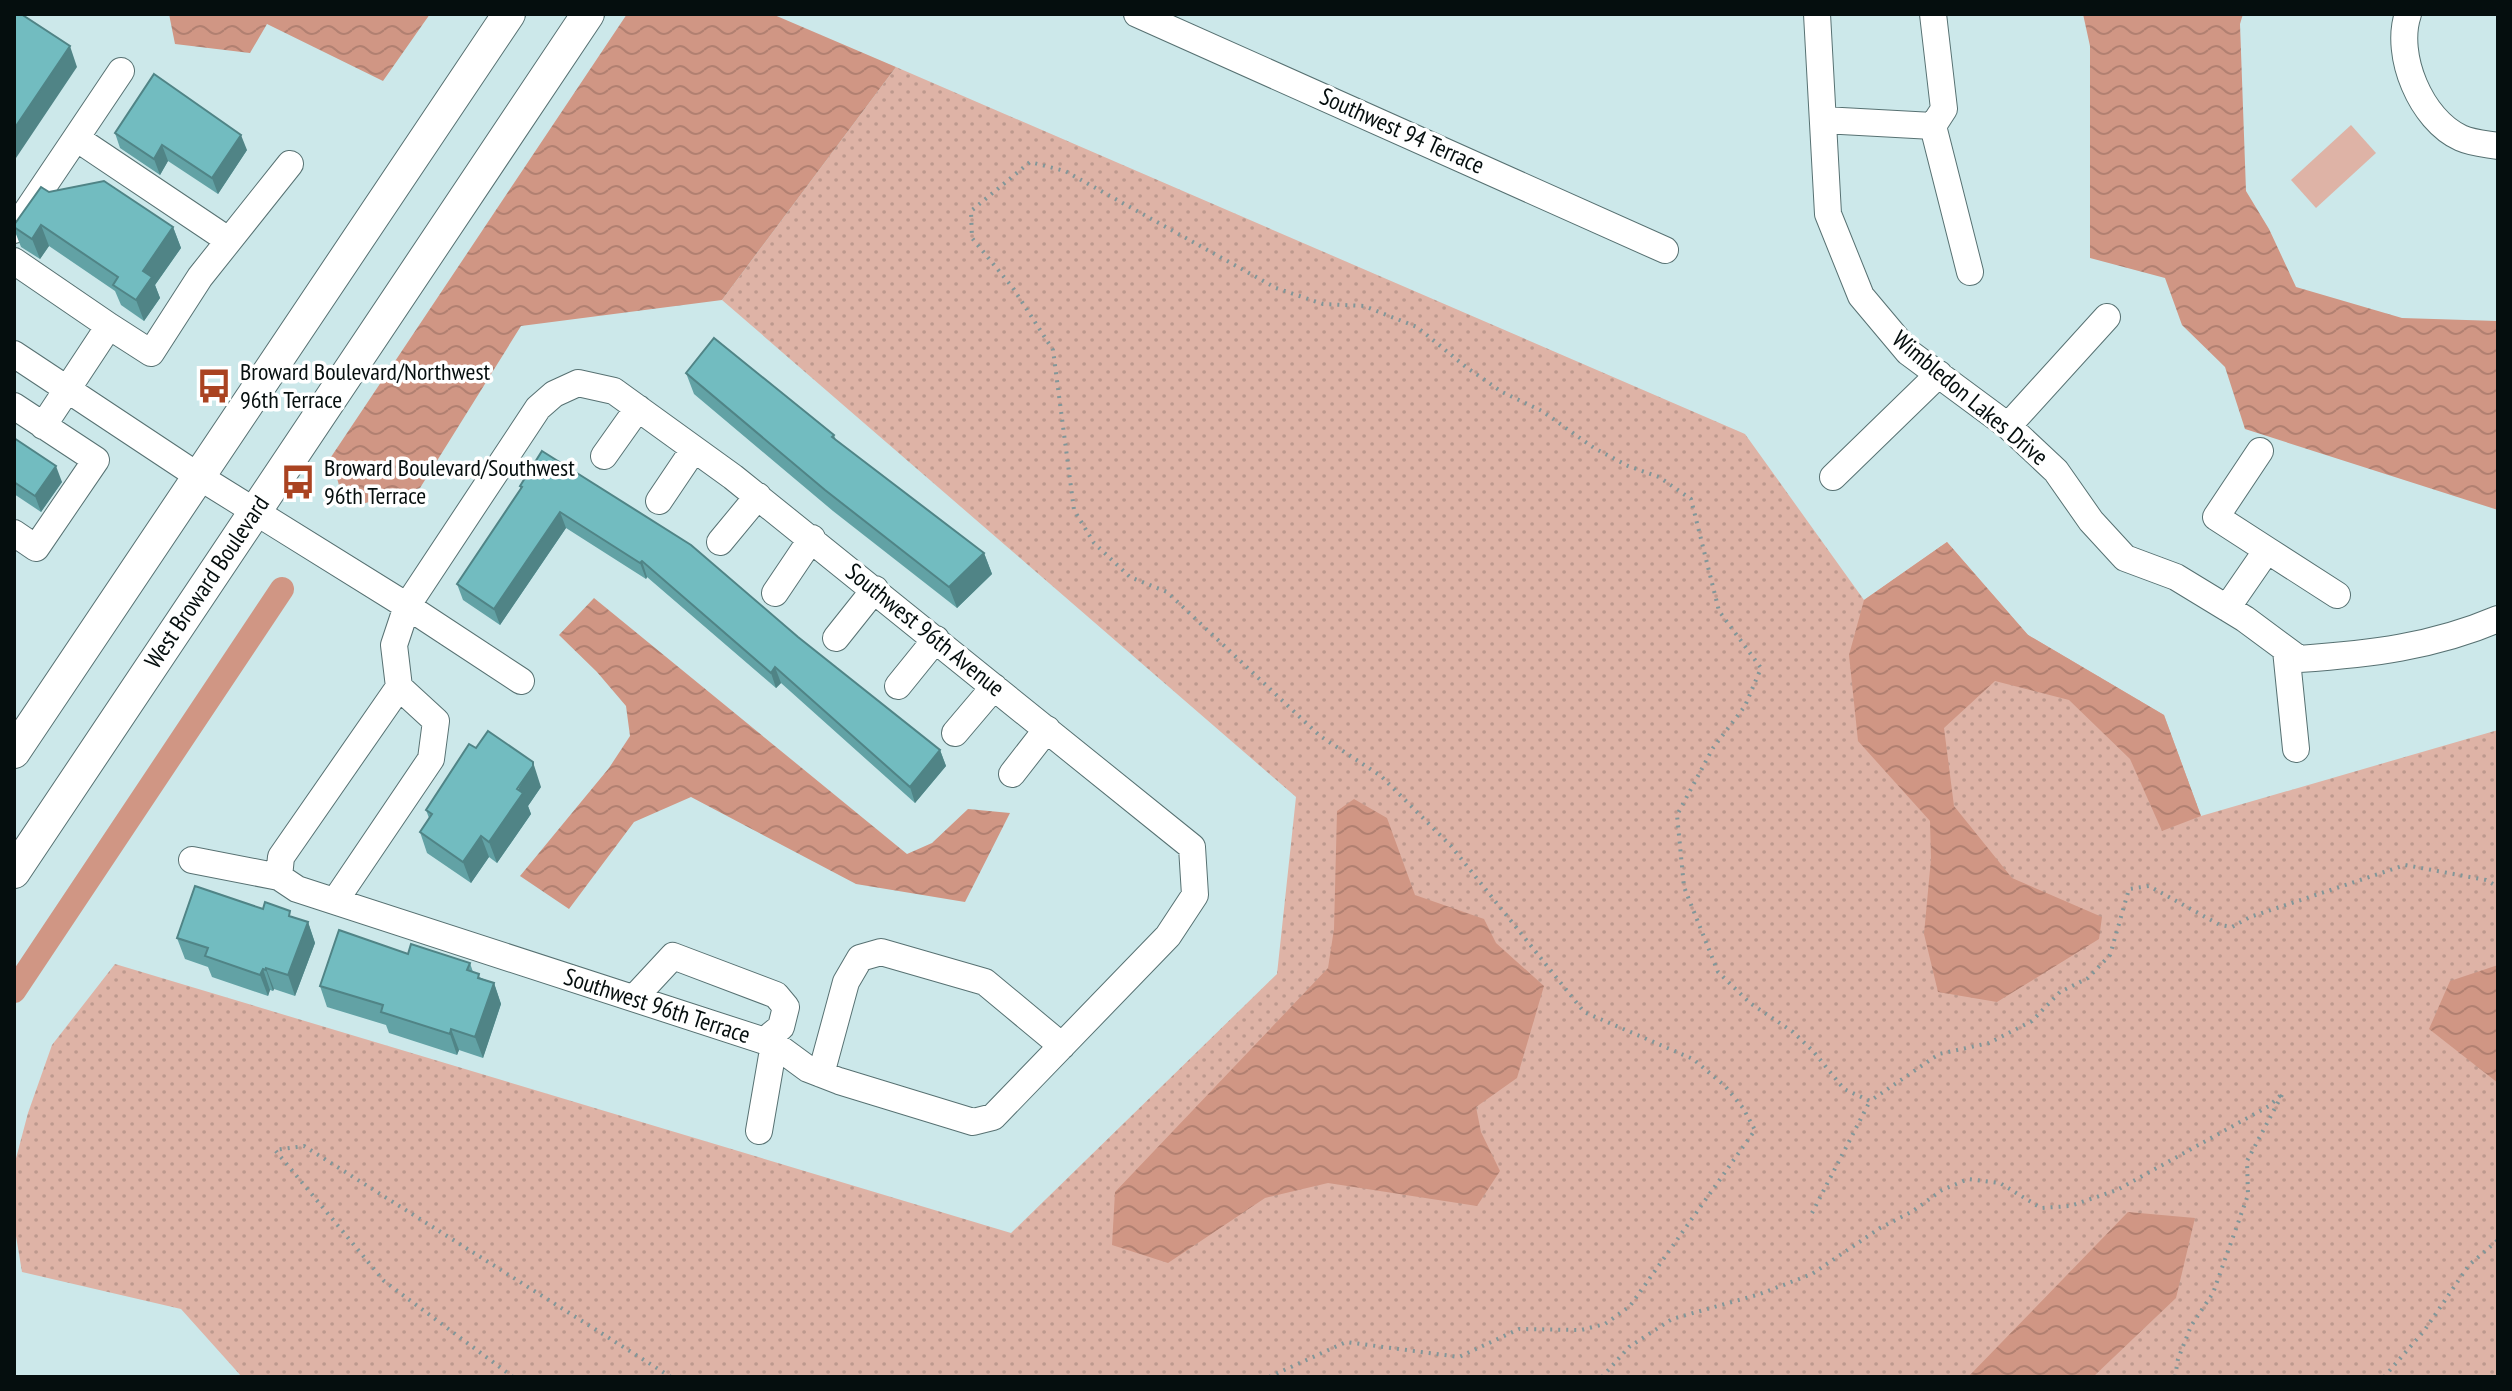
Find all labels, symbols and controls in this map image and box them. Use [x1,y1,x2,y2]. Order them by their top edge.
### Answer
street label: Southwest 94 Terrace [1315,80,1489,181]
street label: Wimbledon Lakes Drive [1886,323,2055,472]
place label: Broward Boulevard/Northwest 96th Terrace [240,356,491,415]
bus stop icon: Broward Boulevard/Northwest 96th Terrace [195,367,233,405]
place label: Broward Boulevard/Southwest 96th Terrace [324,452,575,511]
bus stop icon: Broward Boulevard/Southwest 96th Terrace [279,463,317,501]
street label: West Broward Boulevard [137,489,276,674]
street label: Southwest 96th Avenue [839,556,1011,703]
street label: Southwest 96th Terrace [560,961,754,1050]

